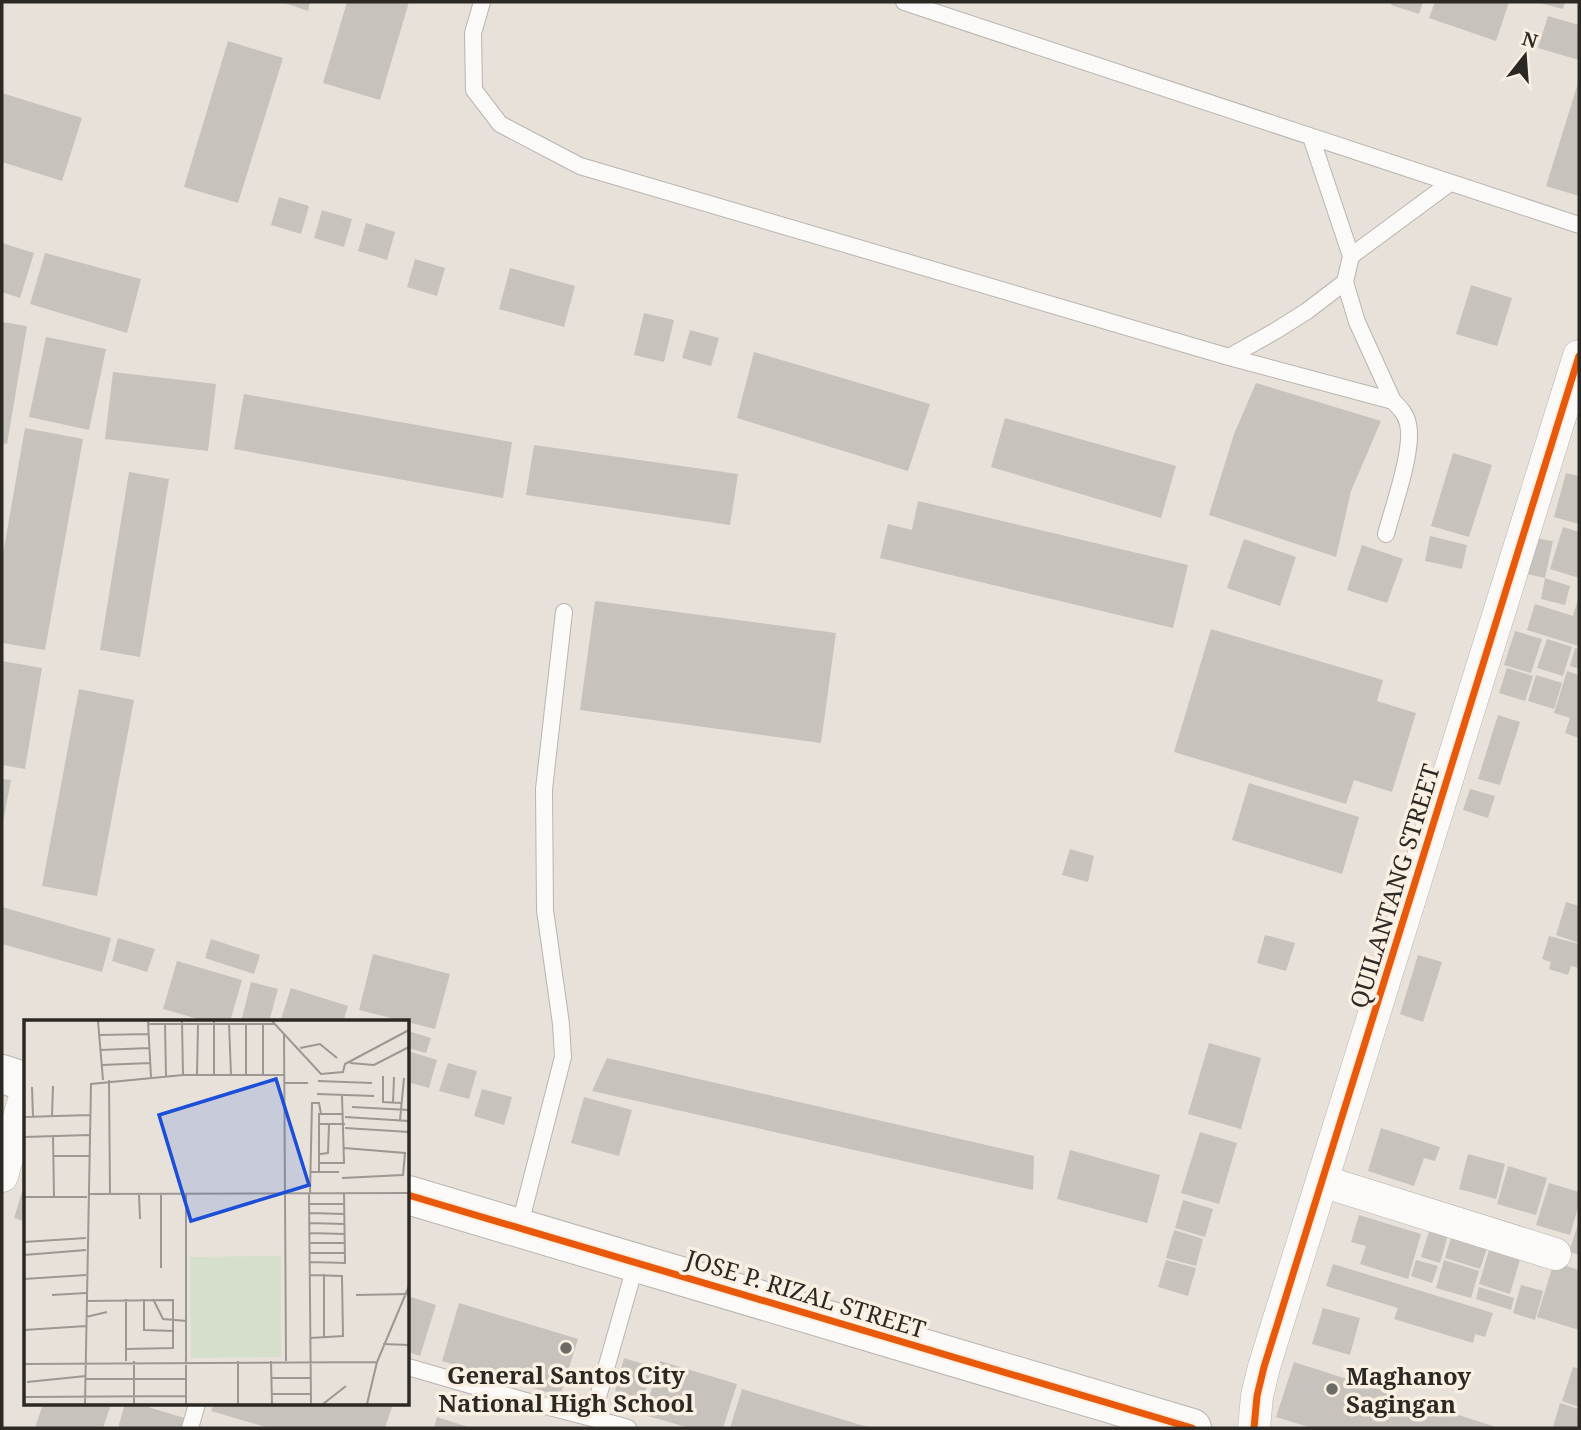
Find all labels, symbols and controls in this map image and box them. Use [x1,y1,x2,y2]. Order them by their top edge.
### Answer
north arrow [1490,21,1560,91]
text: N [1519,25,1541,54]
street label: QUILANTANG STREET [1341,760,1447,1012]
inset map [24,1020,410,1406]
street label: JOSE P. RIZAL STREET [681,1241,930,1345]
marker: General Santos City National High School [558,1340,574,1356]
place label: General Santos City National High School [438,1358,694,1419]
place label: Maghanoy Sagingan [1346,1359,1471,1420]
marker: Maghanoy Sagingan [1324,1381,1340,1397]

